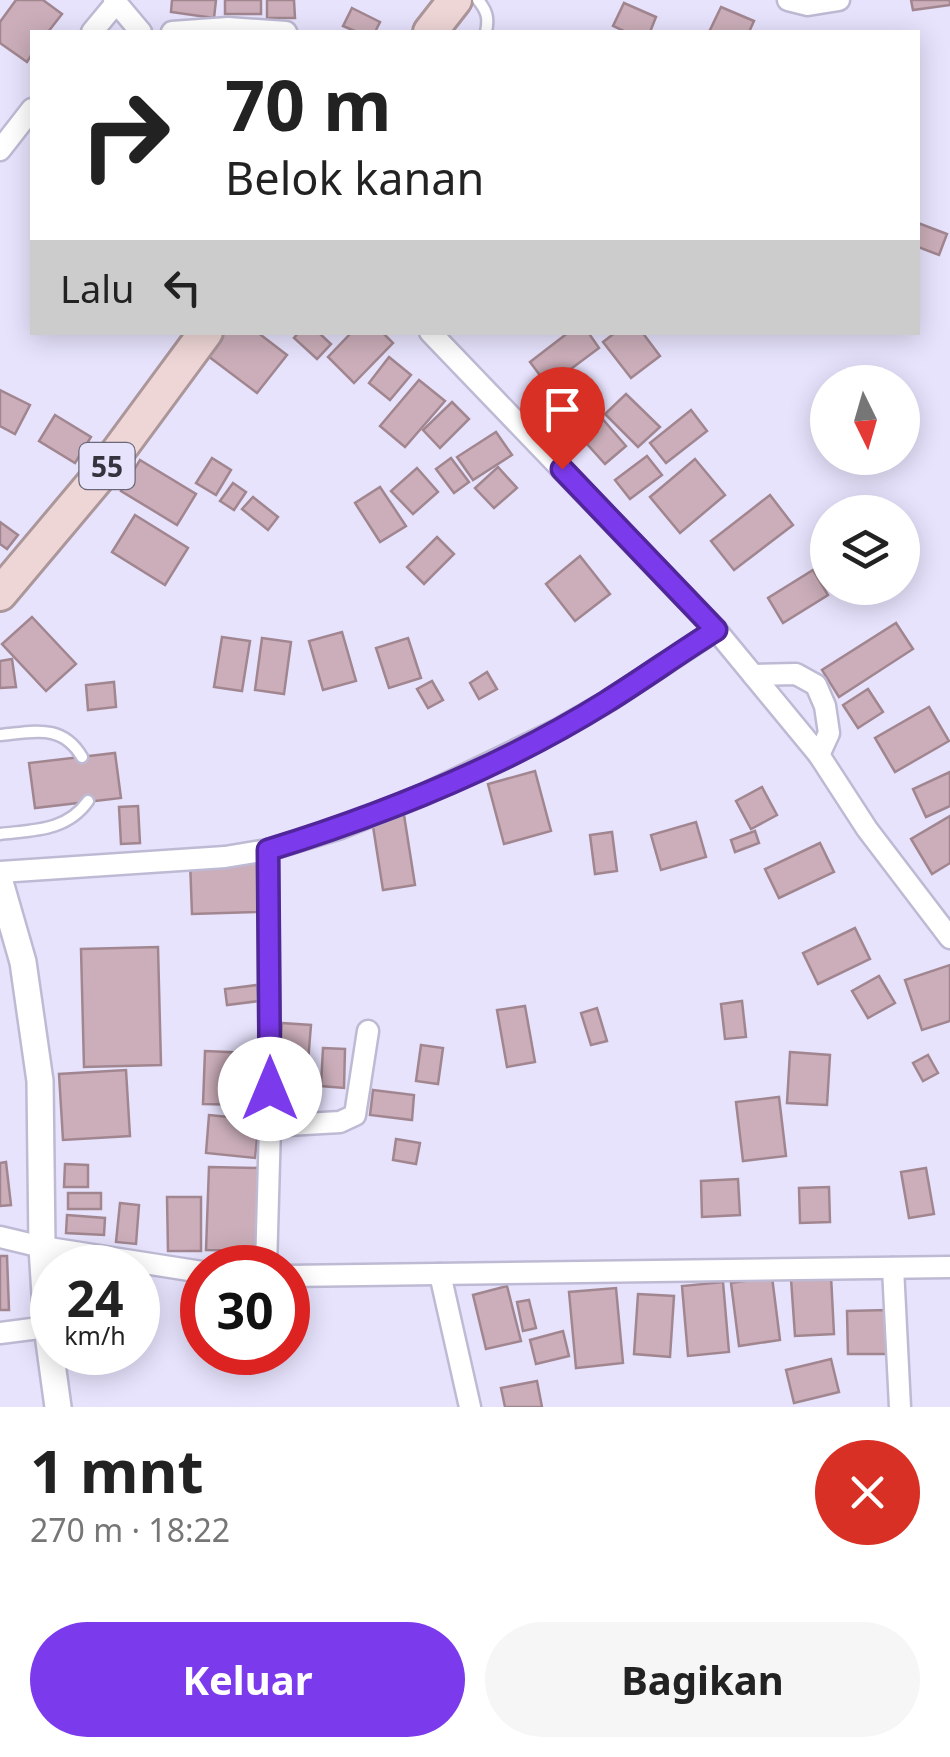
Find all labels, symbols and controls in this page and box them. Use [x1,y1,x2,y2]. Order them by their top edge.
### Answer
text: 70 m [225,56,392,152]
icon: right [60,70,190,200]
text: Belok kanan [225,147,484,208]
icon: left [155,260,210,315]
text: Lalu [60,262,135,314]
north arrow [810,365,920,475]
map controls [810,365,920,605]
pin [520,367,605,470]
icon: arrive [535,382,590,437]
road number: 55 [80,443,134,489]
button: layers [810,495,920,605]
position arrow [218,1037,322,1141]
speed limit sign: 30 [180,1245,310,1375]
text: 24 [66,1264,124,1332]
text: km/h [64,1318,126,1352]
text: 1 mnt [30,1429,203,1511]
button: close [815,1440,920,1545]
text: 270 m · 18:22 [30,1508,230,1551]
button: Keluar [30,1622,465,1737]
button: Bagikan [485,1622,920,1737]

